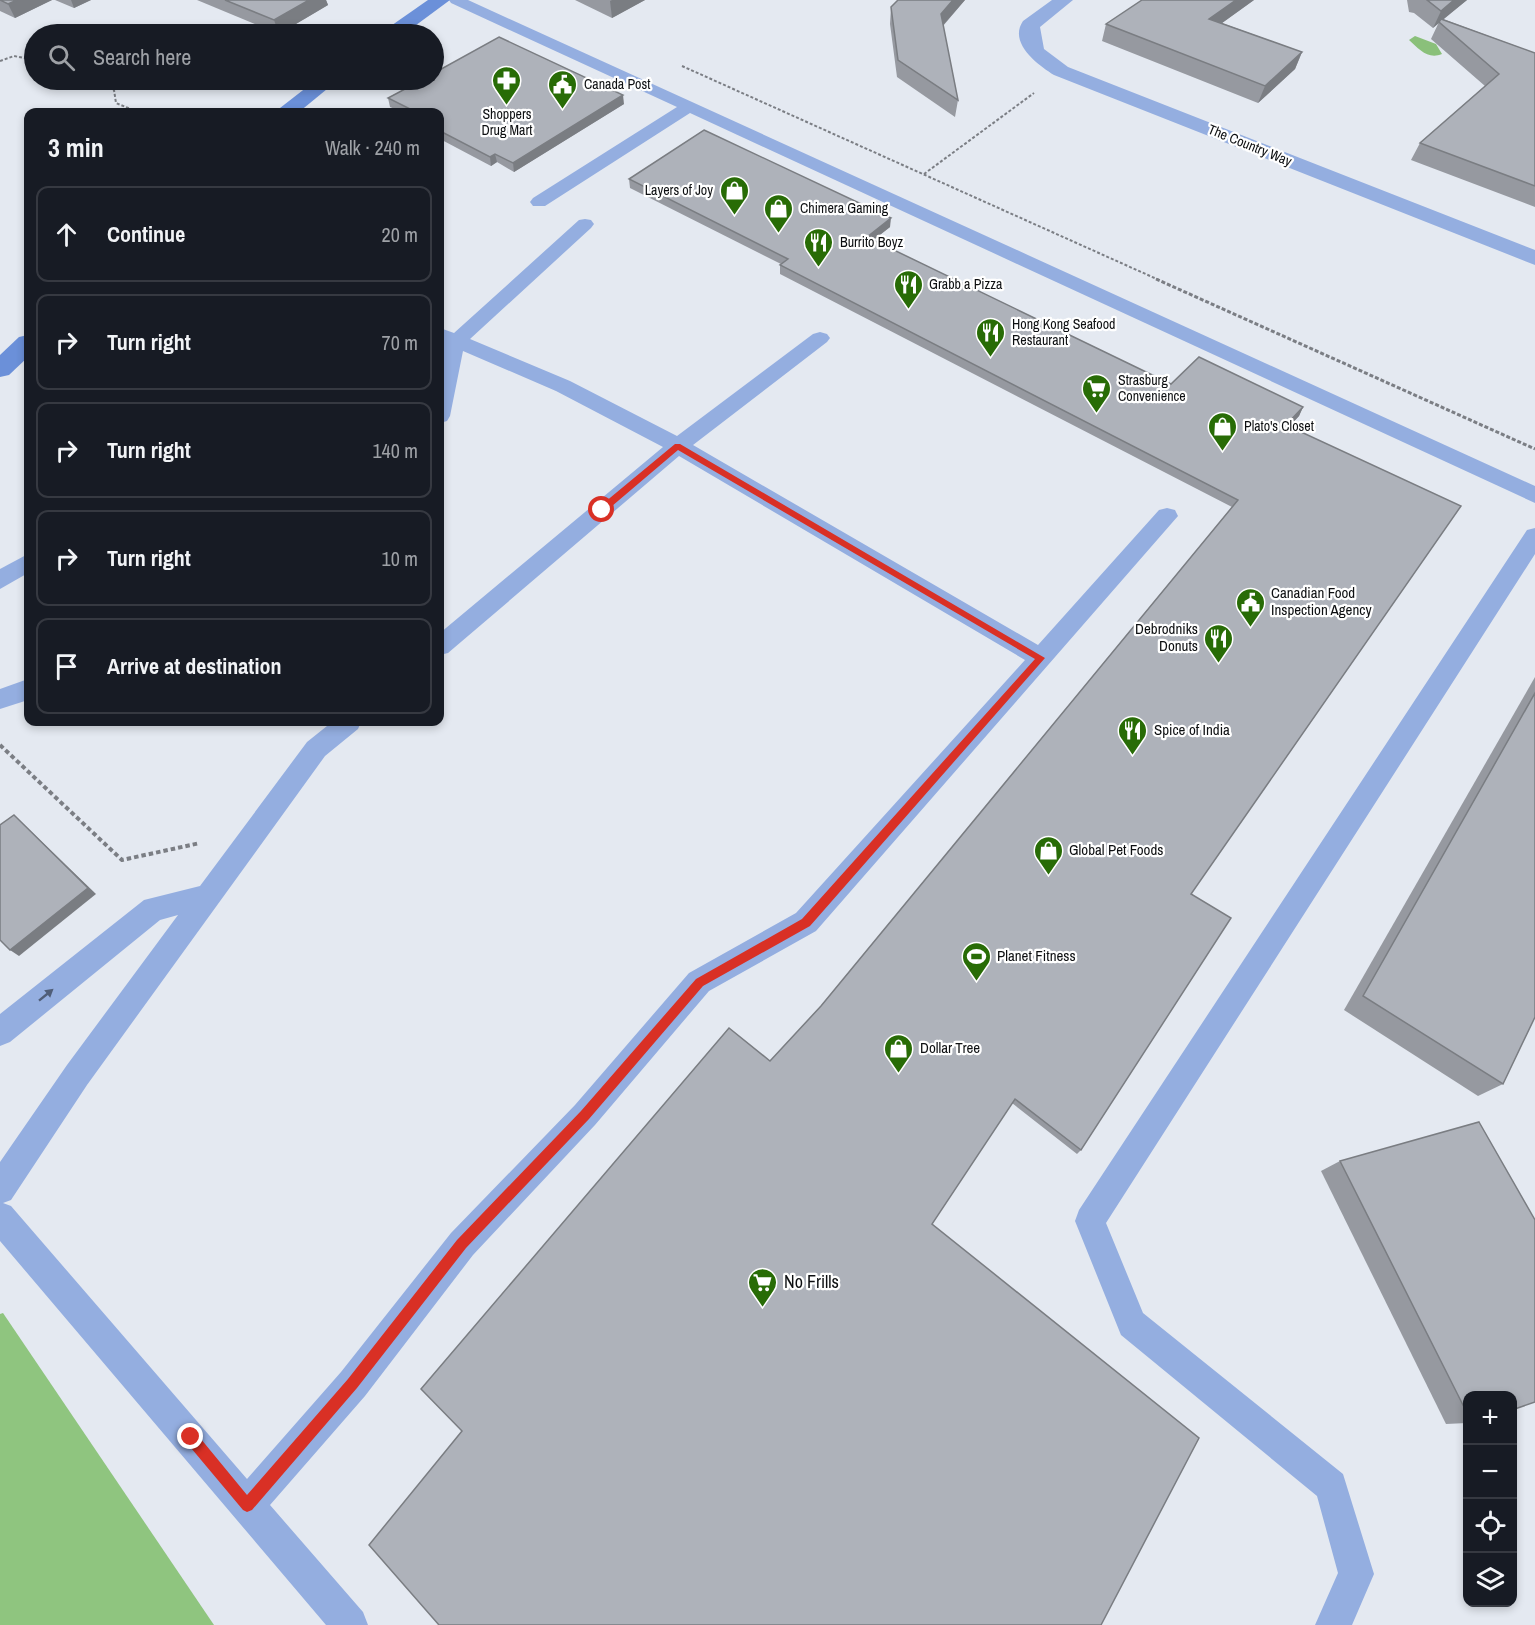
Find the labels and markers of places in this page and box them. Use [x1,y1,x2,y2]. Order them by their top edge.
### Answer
pharmacy icon: Shoppers Drug Mart [491,64,523,106]
public building icon: Canada Post [547,68,579,110]
place label: Canada Post [584,75,650,93]
place label: Shoppers Drug Mart [481,105,533,139]
shop icon: Layers of Joy [718,174,750,216]
place label: Layers of Joy [645,181,713,199]
shop icon: Chimera Gaming [763,192,795,234]
place label: Chimera Gaming [800,199,889,217]
restaurant icon: Burrito Boyz [803,226,835,268]
place label: Burrito Boyz [840,233,903,251]
restaurant icon: Grabb a Pizza [892,268,924,310]
place label: Grabb a Pizza [929,275,1003,293]
place label: Hong Kong Seafood Restaurant [1012,315,1115,349]
restaurant icon: Hong Kong Seafood Restaurant [975,316,1007,358]
place label: Strasburg Convenience [1118,371,1186,405]
supermarket icon: Strasburg Convenience [1081,372,1113,414]
shop icon: Plato's Closet [1207,410,1239,452]
place label: Plato's Closet [1244,417,1314,435]
place label: Canadian Food Inspection Agency [1271,582,1372,620]
public building icon: Canadian Food Inspection Agency [1234,586,1266,628]
place label: Debrodniks Donuts [1135,618,1198,656]
restaurant icon: Debrodniks Donuts [1203,622,1235,664]
restaurant icon: Spice of India [1117,714,1149,756]
place label: Spice of India [1154,719,1230,740]
shop icon: Global Pet Foods [1032,834,1064,876]
place label: Global Pet Foods [1069,839,1163,860]
sports icon: Planet Fitness [960,940,992,982]
place label: Planet Fitness [997,945,1076,966]
shop icon: Dollar Tree [883,1032,915,1074]
place label: Dollar Tree [920,1037,980,1058]
supermarket icon: No Frills [747,1266,779,1308]
place label: No Frills [784,1269,839,1294]

